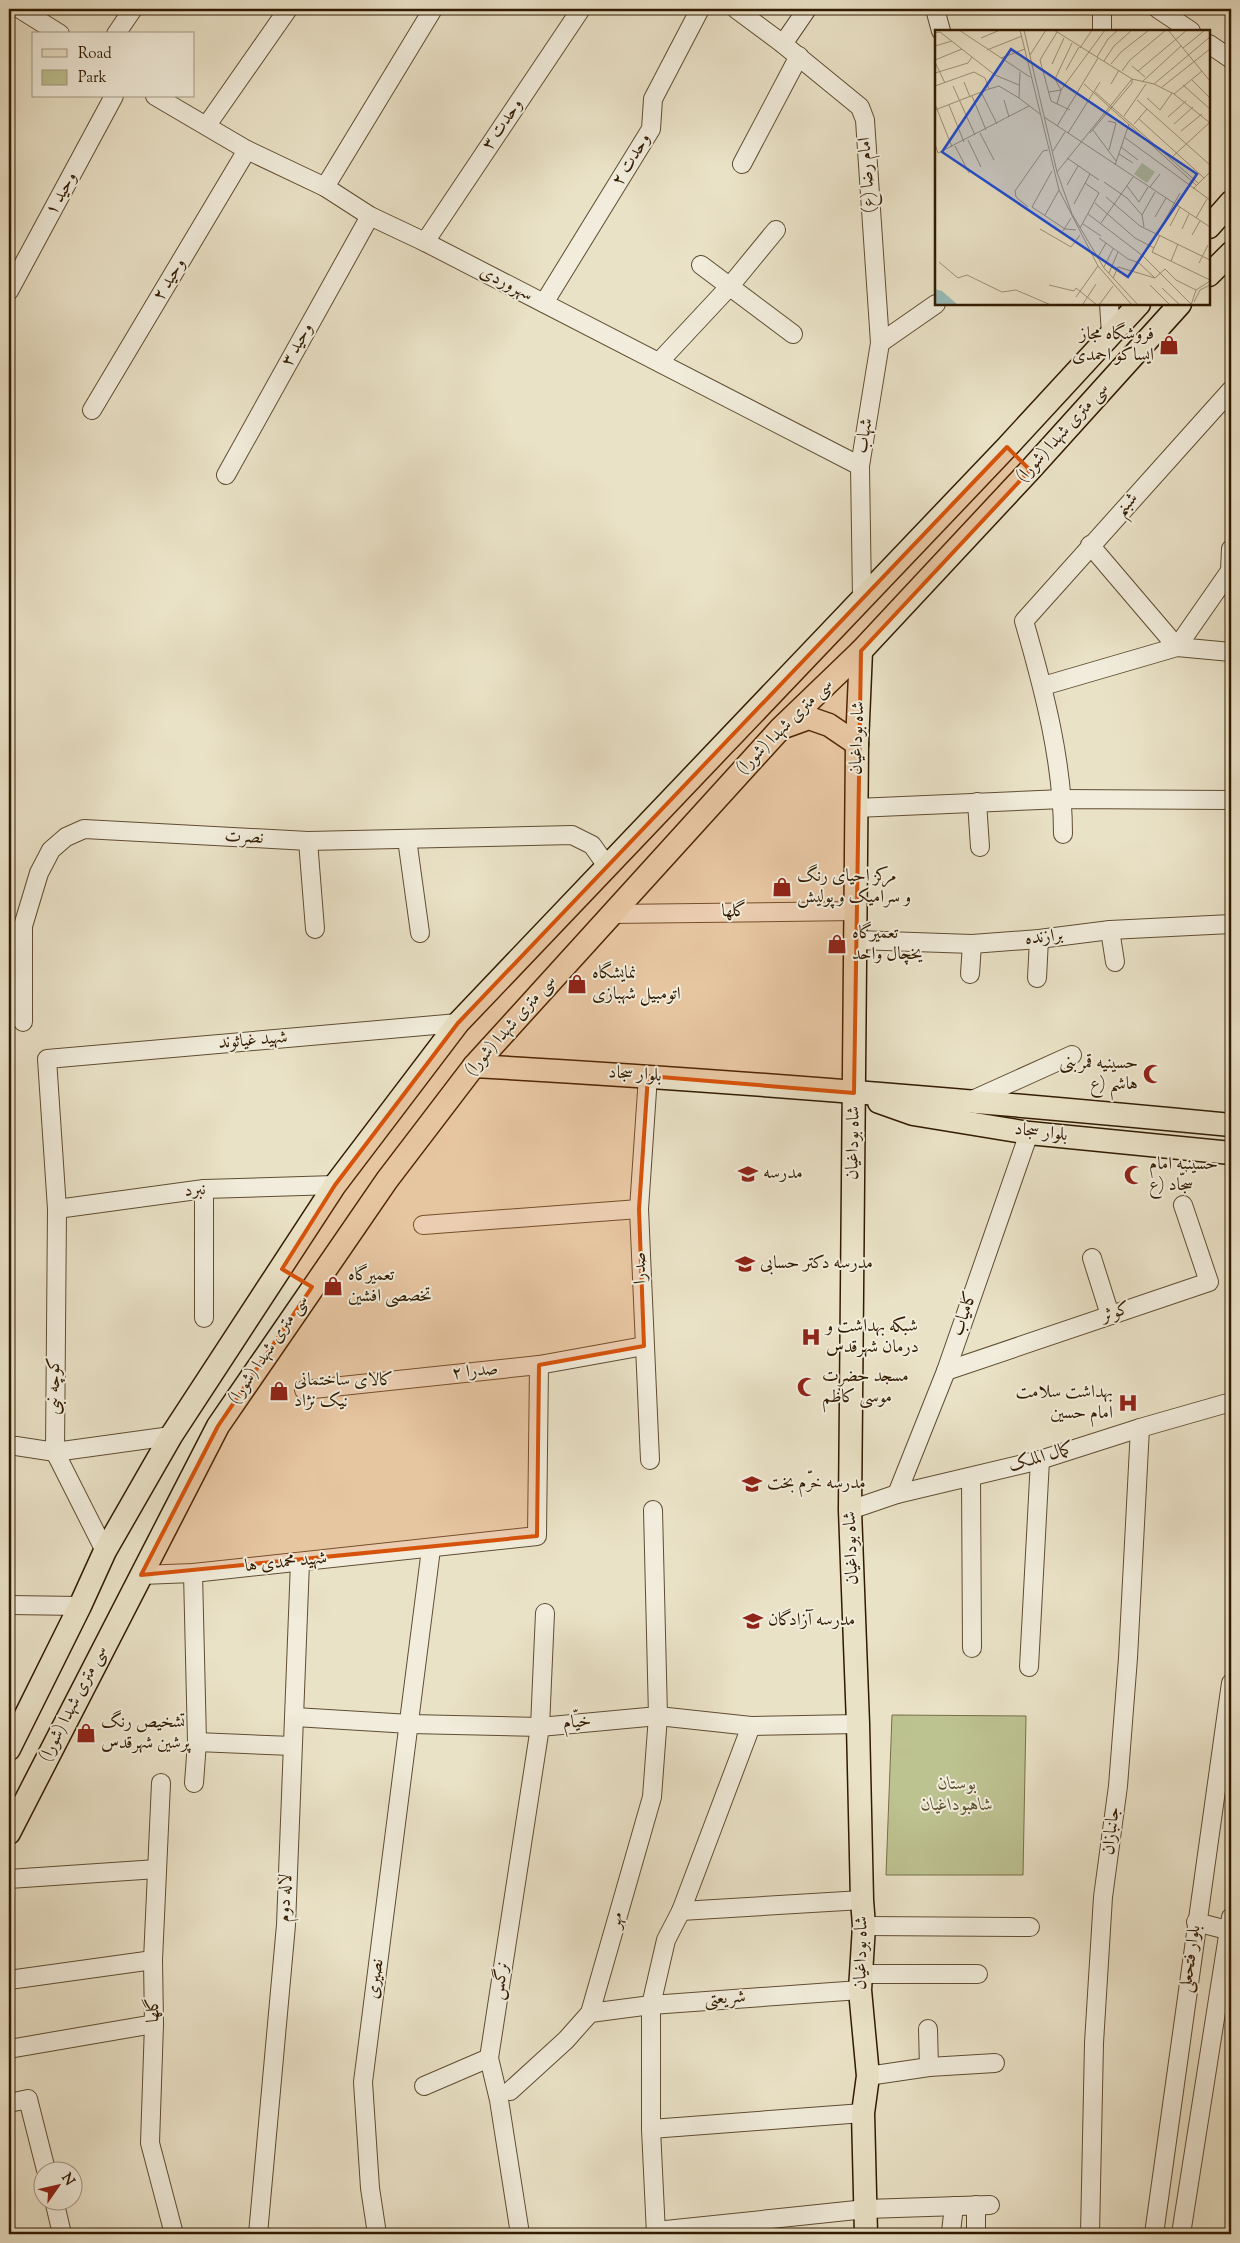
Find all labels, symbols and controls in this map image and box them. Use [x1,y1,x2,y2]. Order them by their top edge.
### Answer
inset map [935,30,1210,305]
legend [32,32,195,98]
text: Road [78,44,112,65]
text: Park [78,68,107,89]
street label: وحدت ۳ [476,94,530,156]
street label: وحدت ۲ [606,129,658,191]
street label: امام رضا (ع) [852,136,885,214]
street label: وحید ۱ [39,167,85,221]
street label: وحید ۲ [147,253,193,307]
street label: سهروردی [475,260,537,308]
street label: وحید ۳ [275,318,321,372]
place label: فروشگاه مجاز ایساکو احمدی [1072,321,1154,369]
shop icon: فروشگاه مجاز ایساکو احمدی [1158,334,1180,356]
street label: سی متری شهدا (شورا) [1011,377,1115,489]
street label: شهاب [849,417,881,455]
street label: شبنم [1109,487,1147,525]
street label: سی متری شهدا (شورا) [731,673,839,781]
street label: شاه بوداغیان [844,701,872,775]
street label: نصرت [224,824,264,852]
place label: مرکز احیای رنگ و سرامیک و پولیش [797,863,911,911]
shop icon: مرکز احیای رنگ و سرامیک و پولیش [771,876,793,898]
street label: گلها [721,899,747,925]
place label: تعمیرگاه یخچال واحد [852,921,923,968]
street label: برازنده [1024,923,1064,953]
shop icon: تعمیرگاه یخچال واحد [826,933,848,955]
place label: نمایشگاه اتومبیل شهبازی [592,960,681,1008]
street label: سی متری شهدا (شورا) [459,969,563,1083]
shop icon: نمایشگاه اتومبیل شهبازی [566,973,588,995]
street label: شهید غیاثوند [217,1025,289,1057]
place label: حسینیه قمربنی هاشم (ع [1059,1051,1138,1101]
street label: بلوار سجاد [607,1060,663,1090]
mosque icon: حسینیه قمربنی هاشم (ع [1142,1063,1164,1085]
street label: شاه بوداغیان [840,1106,868,1180]
street label: بلوار سجاد [1013,1117,1069,1149]
place label: حسینیه امام سجّاد (ع [1149,1152,1218,1199]
place label: مدرسه [763,1161,803,1187]
school or university icon: مدرسه [737,1163,759,1185]
mosque icon: حسینیه امام سجّاد (ع [1123,1164,1145,1186]
street label: نبرد [183,1177,207,1205]
street label: صدرا [627,1251,655,1285]
place label: مدرسه دکتر حسابی [760,1251,873,1277]
school or university icon: مدرسه دکتر حسابی [734,1253,756,1275]
place label: تعمیرگاه تخصصی افشین [348,1263,432,1310]
shop icon: تعمیرگاه تخصصی افشین [322,1275,344,1297]
street label: کامیاب [945,1288,985,1340]
street label: سی متری شهدا (شورا) [223,1290,315,1410]
street label: کوثر [1096,1296,1134,1331]
place label: شبکه بهداشت و درمان شهرقدس [824,1314,919,1361]
hospital icon: شبکه بهداشت و درمان شهرقدس [800,1326,822,1348]
street label: کوچه نبی [42,1357,68,1415]
street label: صدرا ۲ [451,1357,499,1387]
place label: مسجد حضرت موسی کاظم [822,1364,909,1413]
place label: کالای ساختمانی نیک نژاد [294,1368,393,1415]
mosque icon: مسجد حضرت موسی کاظم [796,1376,818,1398]
shop icon: کالای ساختمانی نیک نژاد [268,1380,290,1402]
place label: بهداشت سلامت امام حسین [1016,1380,1113,1428]
hospital icon: بهداشت سلامت امام حسین [1117,1392,1139,1414]
street label: کمال الملک [1005,1436,1077,1480]
place label: مدرسه خرّم بخت [767,1470,866,1498]
school or university icon: مدرسه خرّم بخت [741,1473,763,1495]
street label: شاه بوداغیان [838,1511,866,1585]
street label: شهید محمدی ها [244,1546,328,1580]
place label: مدرسه آزادگان [768,1608,855,1634]
school or university icon: مدرسه آزادگان [742,1610,764,1632]
street label: سی متری شهدا (شورا) [33,1641,115,1767]
street label: خیّام [562,1708,592,1738]
place label: تشخیص رنگ پرشین شهرقدس [101,1709,191,1757]
shop icon: تشخیص رنگ پرشین شهرقدس [75,1722,97,1744]
park label: بوستان شاهبوداغیان [921,1772,993,1819]
street label: جانبازان [1096,1805,1128,1857]
street label: لاله دوم [272,1873,301,1923]
street label: مهر [602,1909,632,1933]
street label: شاه بوداغیان [848,1916,876,1990]
street label: بلوار فتحعلی [1173,1924,1209,1994]
street label: نصیری [360,1957,392,2001]
street label: نرگس [485,1960,517,2002]
street label: شریعتی [703,1985,747,2013]
street label: گلها [141,1997,167,2023]
north arrow [32,2160,82,2210]
text: N [56,2170,79,2190]

